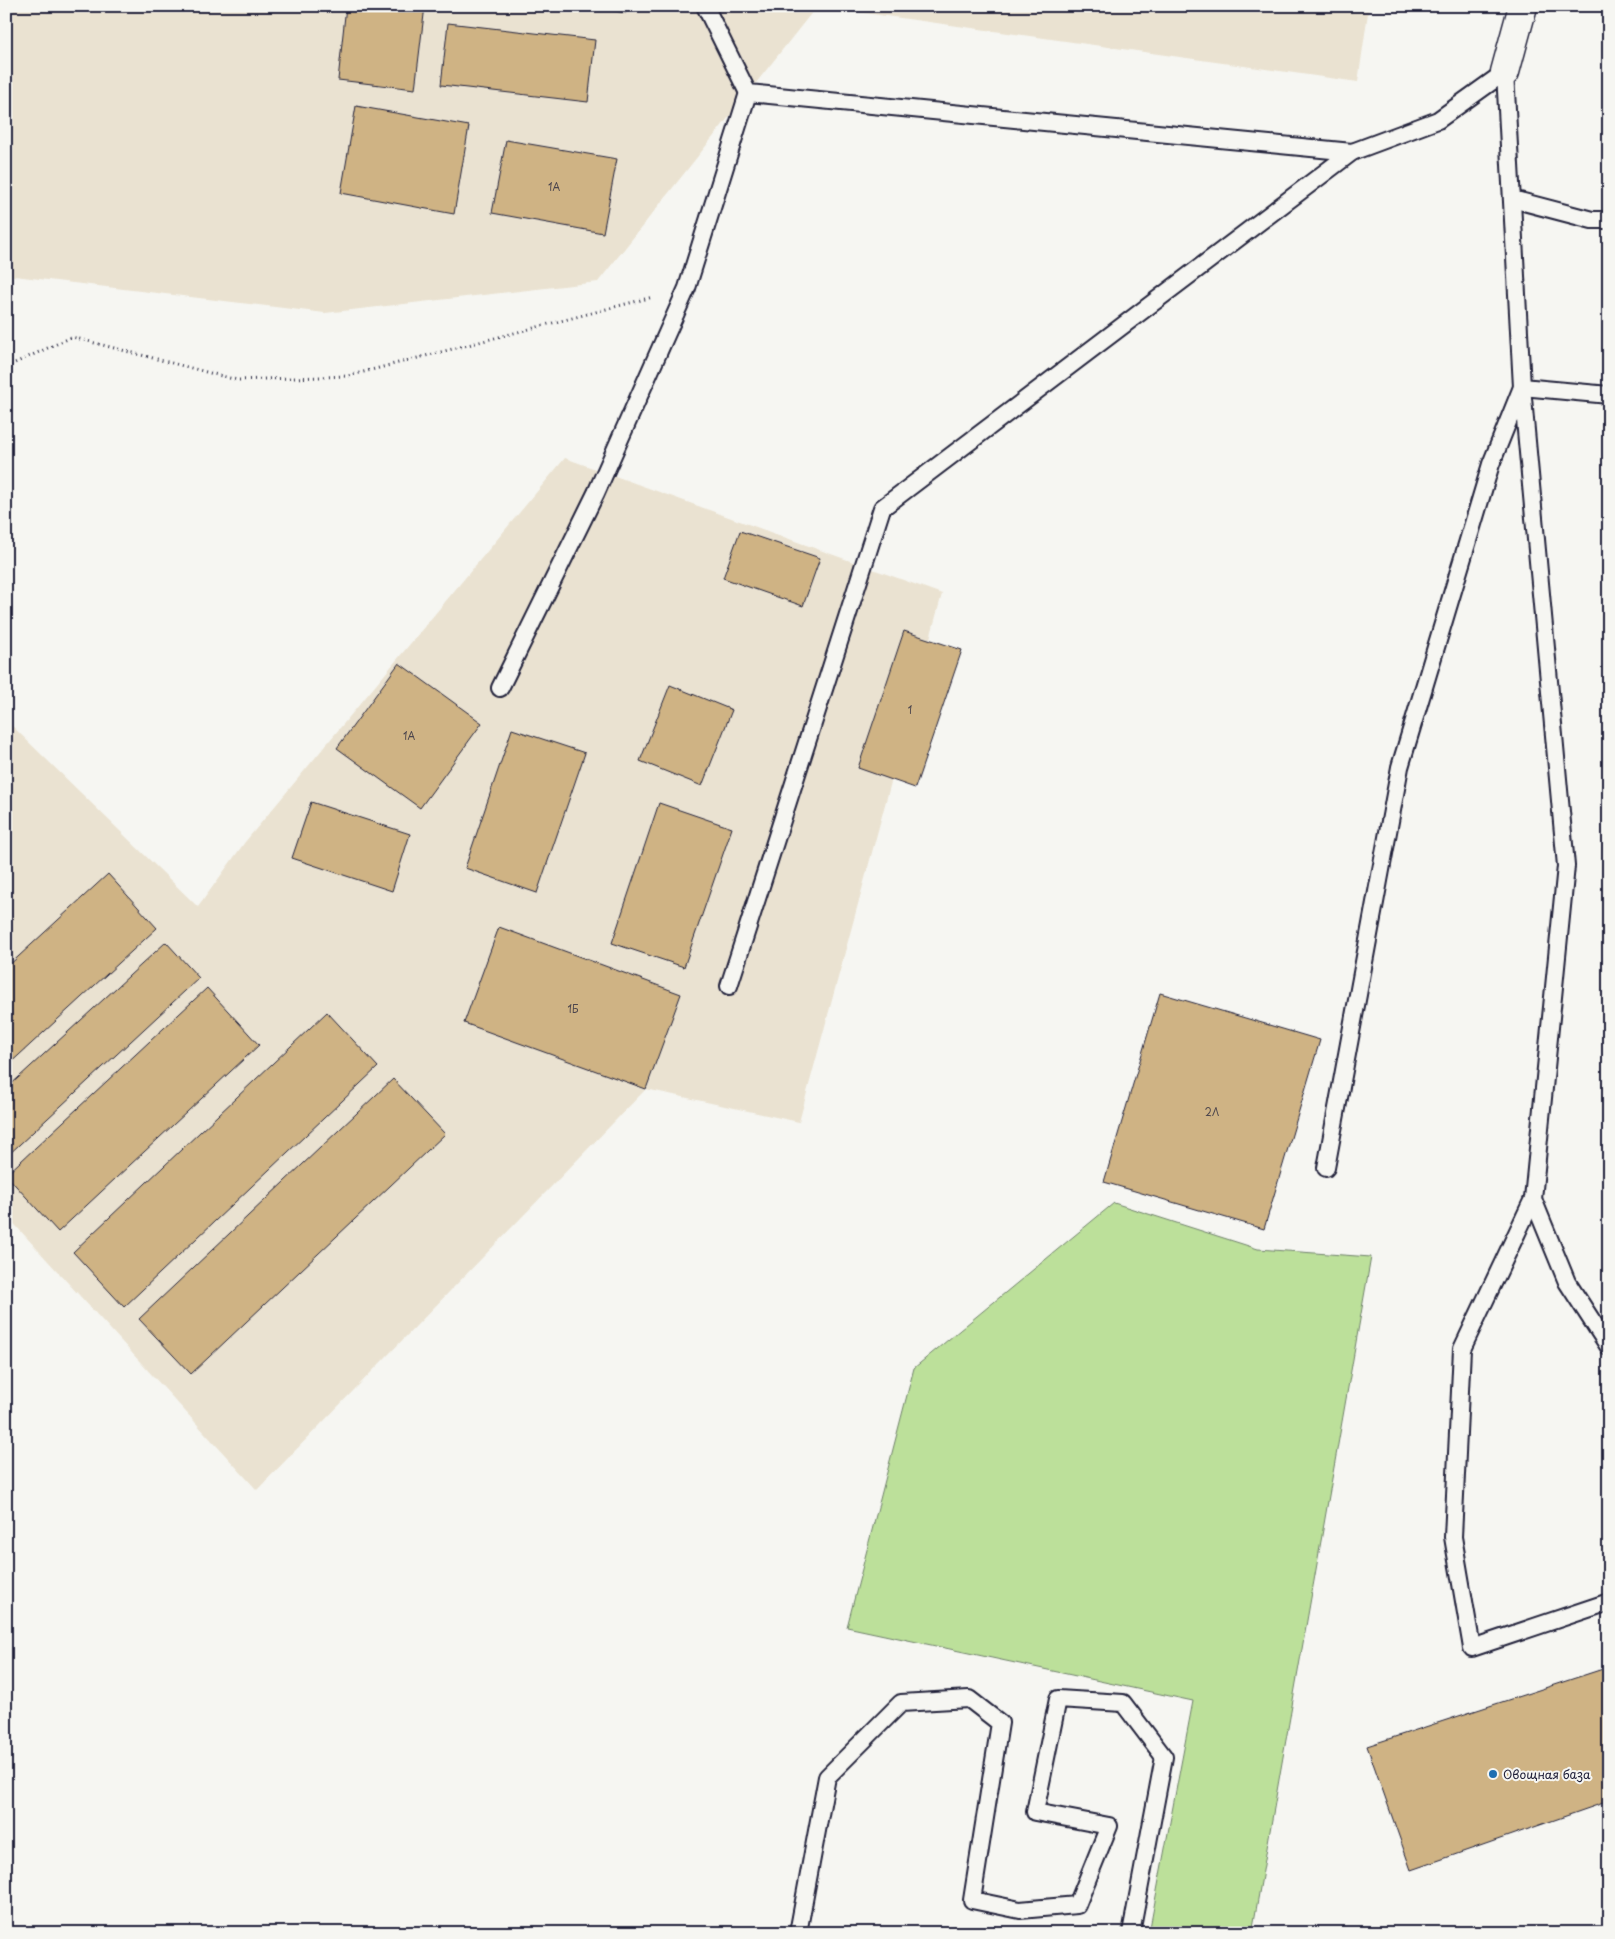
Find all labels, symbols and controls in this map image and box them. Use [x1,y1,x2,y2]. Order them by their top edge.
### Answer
house number: 1А [548,179,560,194]
house number: 1 [908,702,912,717]
house number: 1А [403,728,415,743]
house number: 1Б [568,1001,579,1016]
house number: 2Л [1205,1104,1219,1119]
place label: Овощная база [1503,1765,1591,1783]
marker: Овощная база [1487,1768,1499,1780]

